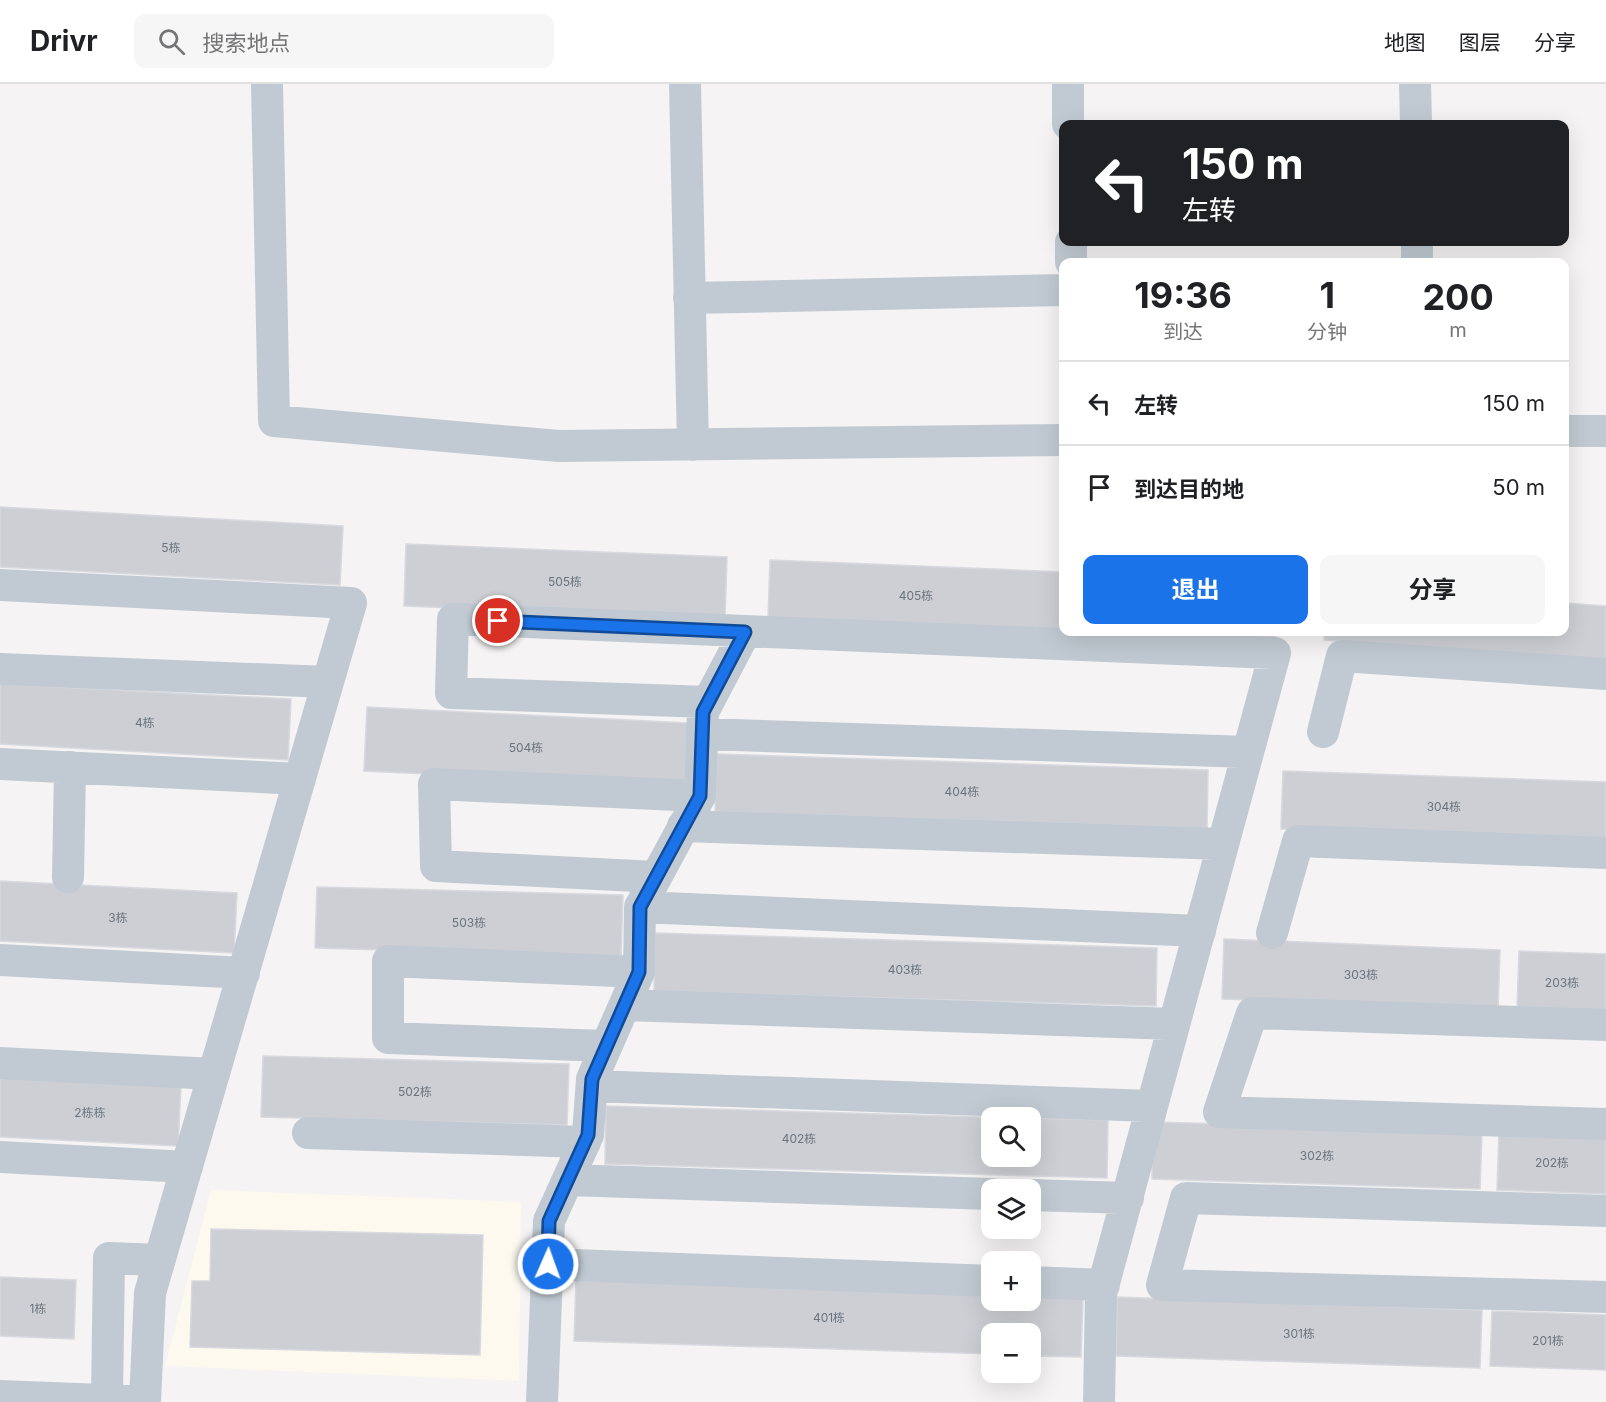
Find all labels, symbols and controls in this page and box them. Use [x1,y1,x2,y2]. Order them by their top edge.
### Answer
search box [134,14,554,68]
text: Drivr [30,24,98,58]
icon: search [155,25,188,58]
text: 搜索地点 [203,30,291,56]
text: 地图 [1384,30,1426,55]
text: 图层 [1459,30,1501,55]
text: 分享 [1534,30,1576,55]
text: 150 m [1182,138,1304,189]
icon: left [1083,144,1161,222]
text: 左转 [1182,194,1236,227]
text: 19:36 [1134,273,1232,317]
text: 1 [1319,273,1335,317]
text: 200 [1422,275,1494,319]
text: m [1449,318,1467,342]
text: 到达 [1163,320,1203,344]
text: 分钟 [1307,320,1347,344]
icon: left [1083,387,1116,420]
text: 150 m [1483,390,1545,416]
text: 左转 [1134,392,1178,418]
icon: arrive [1083,471,1116,504]
text: 50 m [1492,474,1545,500]
text: 到达目的地 [1134,476,1244,502]
house number: 5栋 [161,540,181,555]
button: 退出 [1083,555,1308,624]
button: 分享 [1320,555,1545,624]
house number: 505栋 [548,574,582,589]
house number: 405栋 [899,588,933,603]
pin [472,595,523,646]
icon: arrive [481,604,514,637]
house number: 4栋 [135,715,155,730]
house number: 504栋 [509,740,543,755]
house number: 404栋 [944,784,980,799]
house number: 304栋 [1427,799,1461,814]
house number: 3栋 [108,910,128,925]
house number: 503栋 [452,915,486,930]
house number: 403栋 [888,962,922,977]
house number: 303栋 [1344,967,1378,982]
house number: 203栋 [1545,975,1579,990]
house number: 502栋 [398,1084,432,1099]
house number: 2栋栋 [74,1105,106,1120]
map controls [981,1107,1041,1383]
button: search [981,1107,1041,1167]
house number: 402栋 [782,1131,816,1146]
house number: 302栋 [1300,1148,1334,1163]
house number: 202栋 [1535,1155,1569,1170]
button: layers [981,1179,1041,1239]
position arrow [516,1232,580,1296]
button: + [981,1251,1041,1311]
house number: 1栋 [30,1301,46,1316]
house number: 401栋 [813,1310,845,1325]
button: − [981,1323,1041,1383]
house number: 301栋 [1283,1326,1315,1341]
house number: 201栋 [1532,1333,1564,1348]

